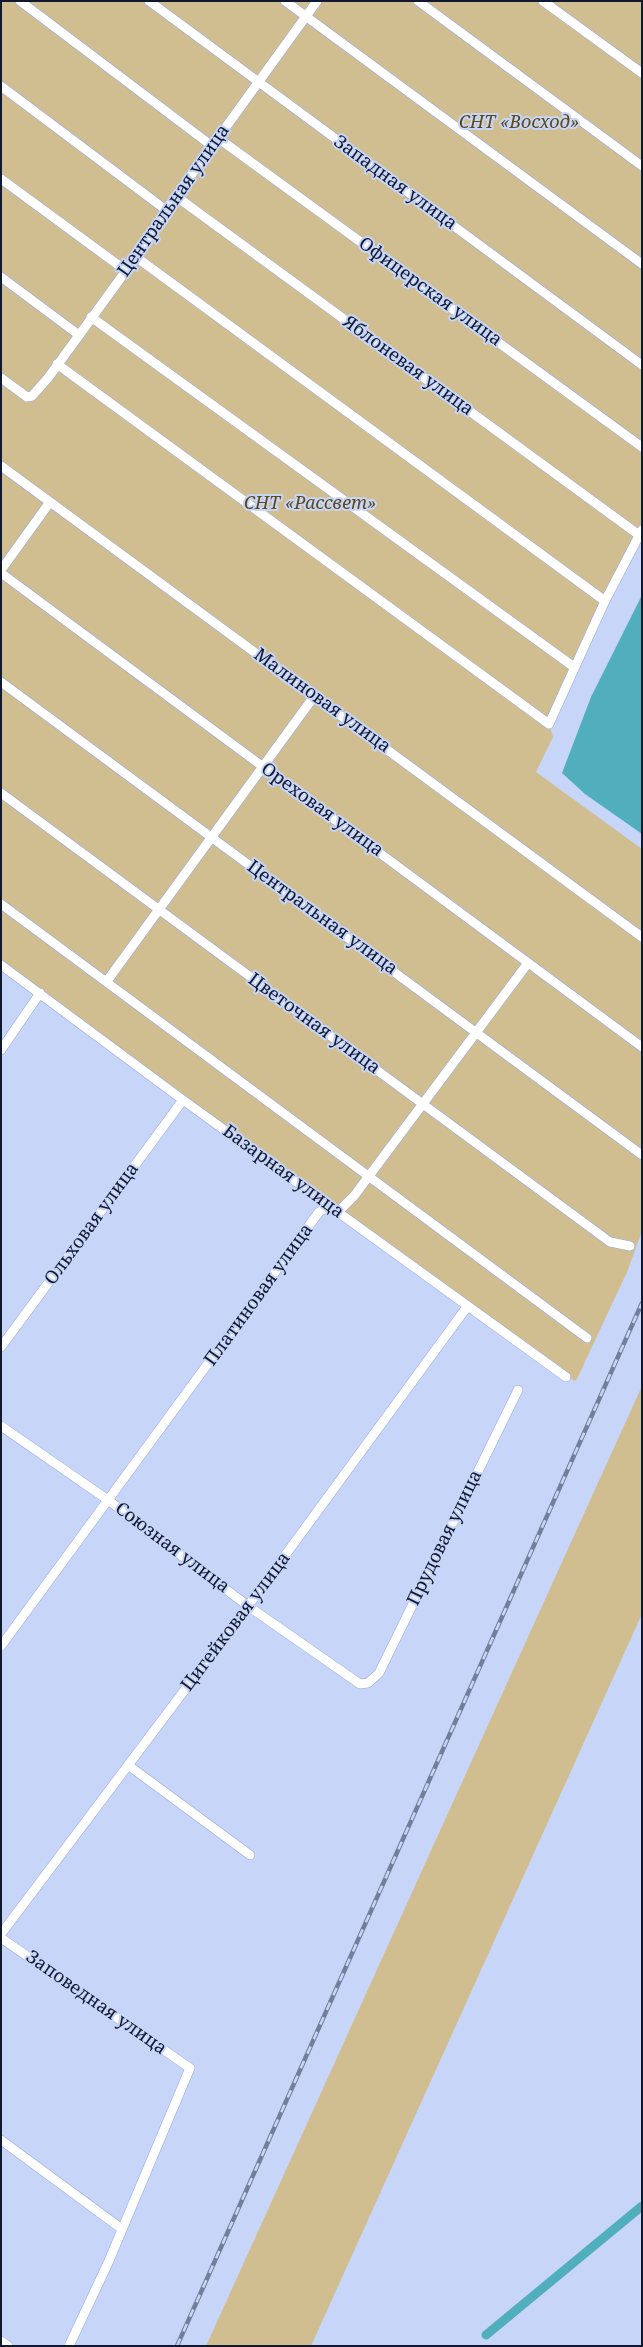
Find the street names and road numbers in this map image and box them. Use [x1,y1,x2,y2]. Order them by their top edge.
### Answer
street label: Центральная улица [113,121,235,281]
street label: Западная улица [329,131,461,235]
street label: Офицерская улица [354,233,506,351]
street label: Яблоневая улица [338,311,478,421]
street label: Малиновая улица [249,644,395,758]
street label: Ореховая улица [257,758,387,862]
street label: Центральная улица [243,856,401,980]
street label: Цветочная улица [244,969,384,1079]
street label: Базарная улица [218,1121,348,1223]
street label: Ольховая улица [40,1159,144,1289]
street label: Платиновая улица [200,1220,318,1370]
street label: Прудовая улица [403,1467,487,1609]
street label: Союзная улица [111,1498,233,1598]
street label: Цигейковая улица [177,1548,295,1696]
street label: Заповедная улица [21,1946,171,2060]

